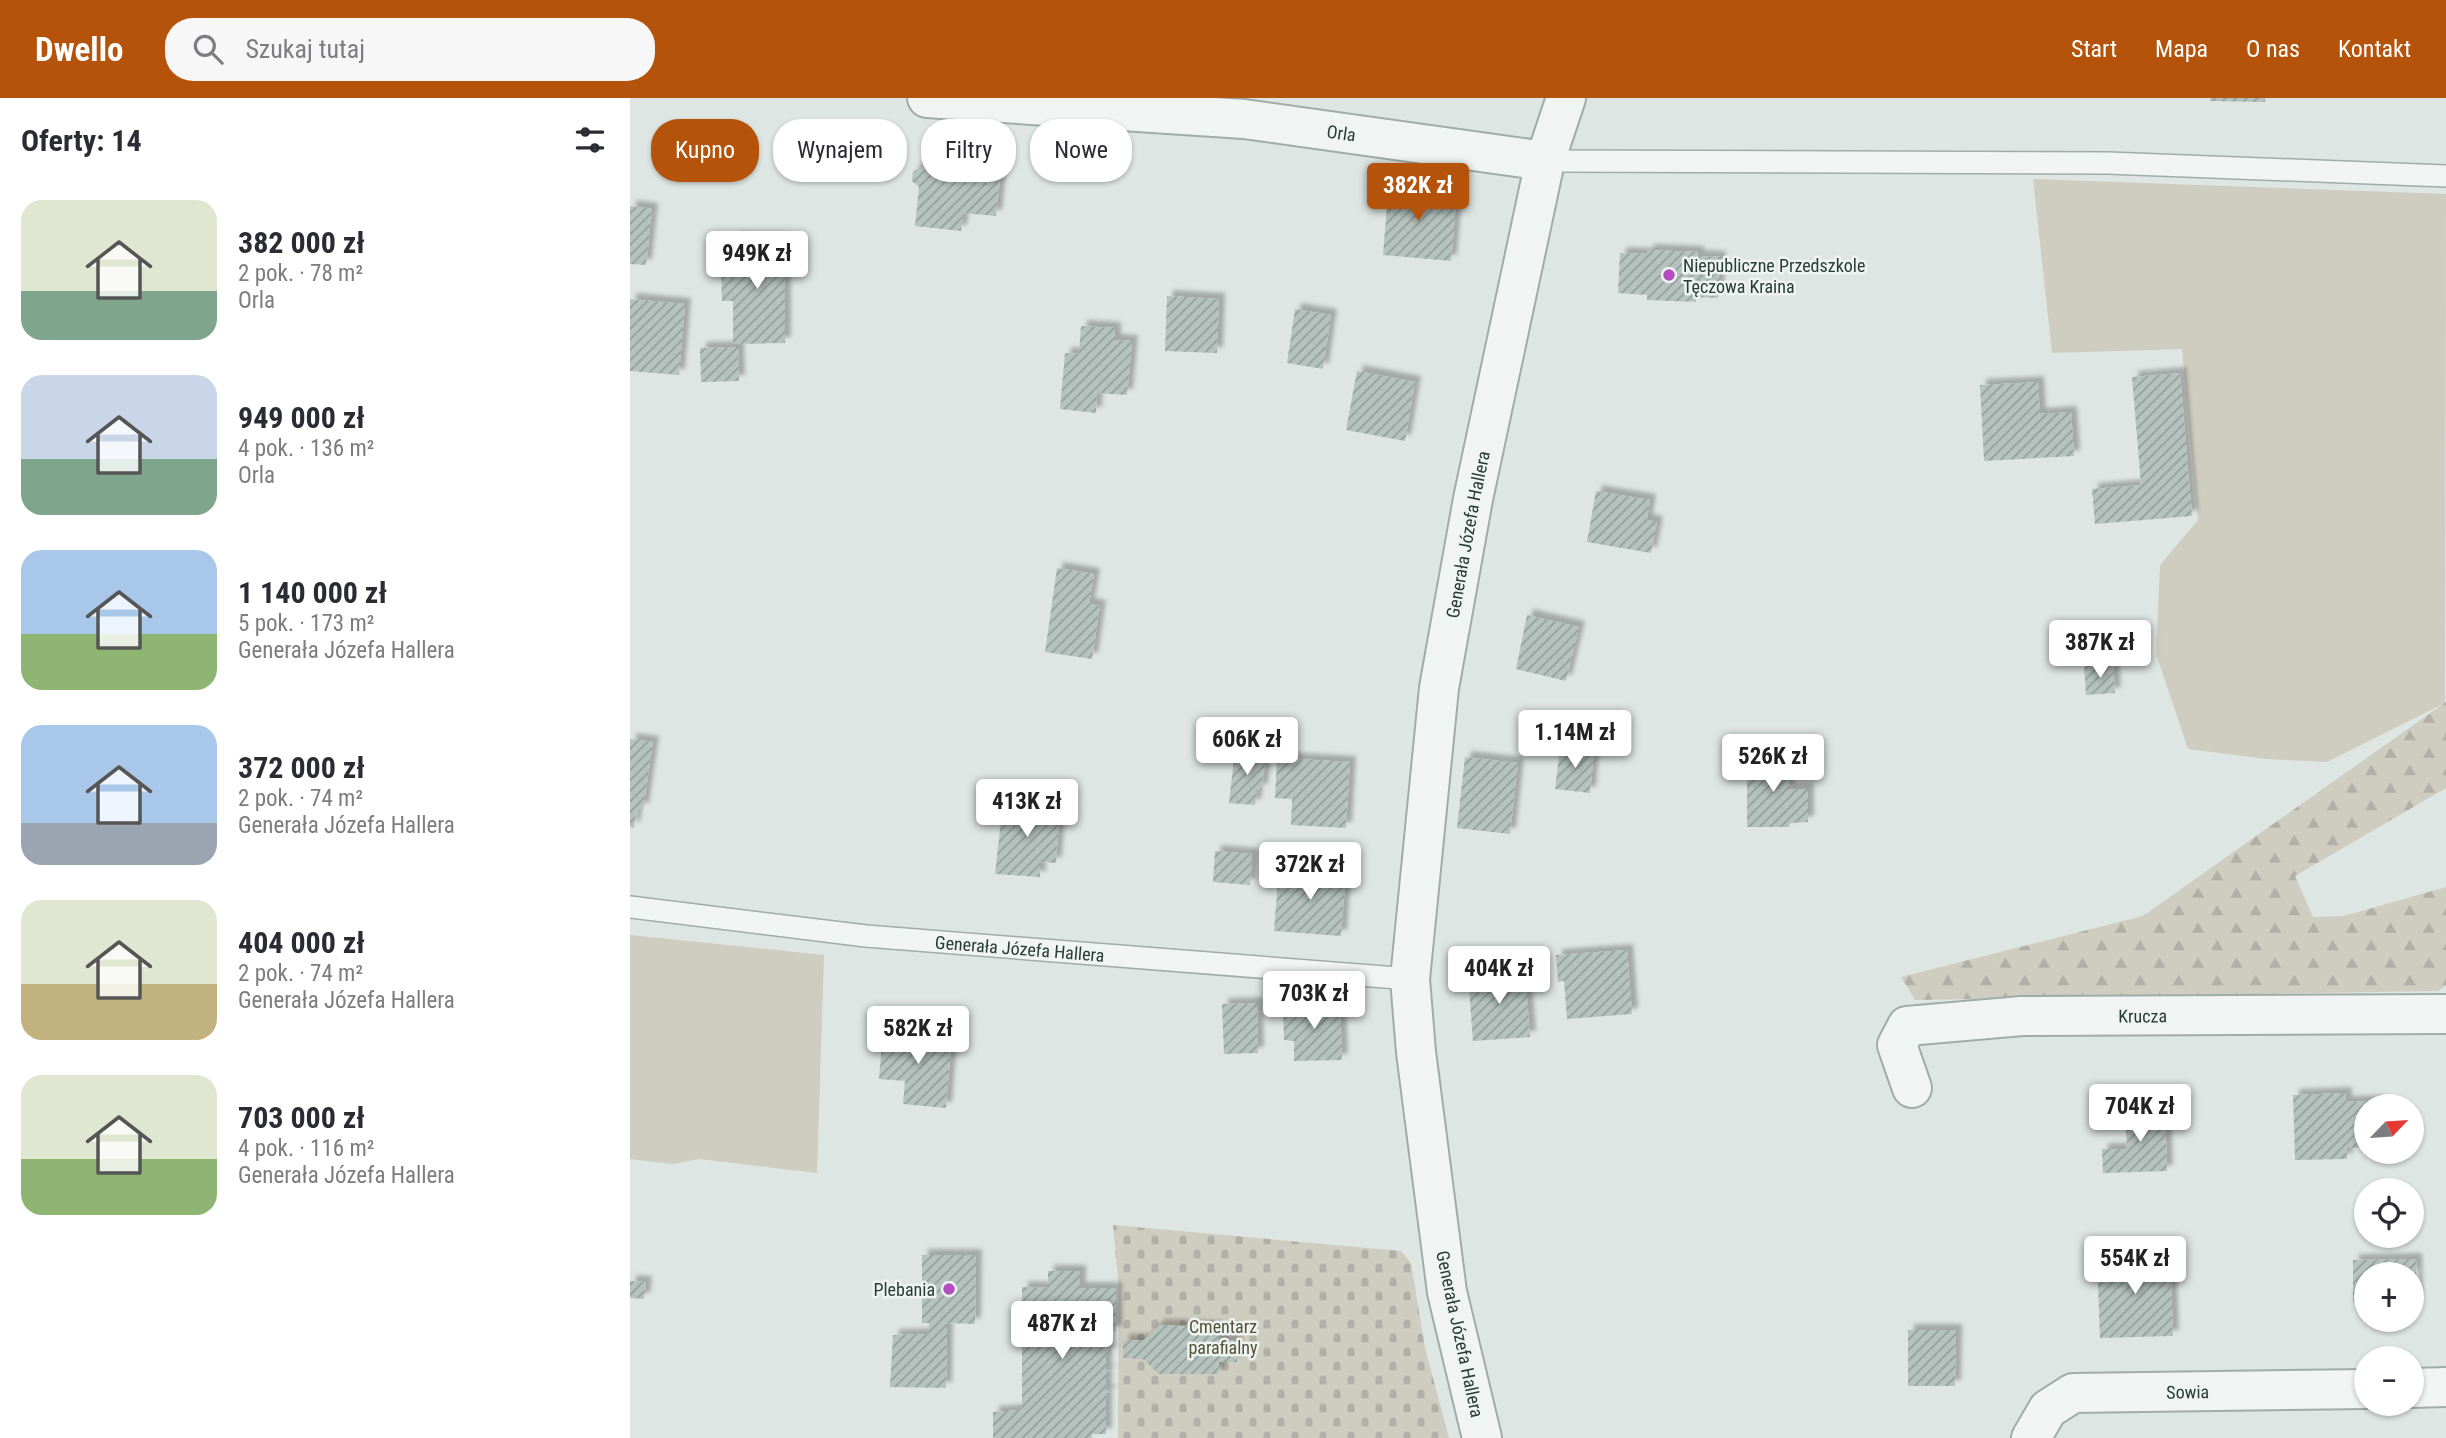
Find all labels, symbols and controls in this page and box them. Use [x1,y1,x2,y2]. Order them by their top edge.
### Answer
search box [165,18,655,81]
text: Dwello [35,30,123,69]
icon: search [189,30,227,68]
text: Szukaj tutaj [245,34,365,64]
text: Start [2071,35,2117,63]
text: Mapa [2155,35,2208,63]
text: O nas [2246,35,2300,63]
text: Kontakt [2338,35,2411,63]
chip: Kupno [651,119,759,182]
chip: Wynajem [773,119,907,182]
chip: Filtry [921,119,1016,182]
chip: Nowe [1030,119,1132,182]
street label: Orla [1326,120,1357,145]
icon: filters [571,121,609,159]
text: Oferty: 14 [21,123,142,158]
pin: 382K zł [1353,164,1483,223]
text: 382K zł [1383,172,1453,199]
text: 382 000 zł [238,225,365,260]
icon: home [77,228,161,312]
pin: 949K zł [692,232,822,291]
text: 949K zł [722,240,792,267]
place label: Niepubliczne Przedszkole Tęczowa Kraina [1683,255,1865,297]
text: 2 pok. · 78 m² [238,260,363,287]
marker: Niepubliczne Przedszkole Tęczowa Kraina [1661,267,1677,283]
text: Orla [238,287,275,314]
text: 949 000 zł [238,400,365,435]
icon: home [77,403,161,487]
text: 4 pok. · 136 m² [238,435,374,462]
street label: Generała Józefa Hallera [1441,449,1493,620]
text: Orla [238,462,275,489]
text: 1 140 000 zł [238,575,387,610]
icon: home [77,578,161,662]
text: 5 pok. · 173 m² [238,610,374,637]
pin: 387K zł [2035,620,2165,680]
text: 387K zł [2065,629,2135,656]
text: Generała Józefa Hallera [238,637,455,664]
pin: 1.14M zł [1503,710,1647,770]
pin: 606K zł [1182,718,1312,777]
text: 1.14M zł [1534,719,1616,746]
text: 606K zł [1212,726,1282,753]
pin: 526K zł [1708,734,1838,794]
text: 526K zł [1738,743,1808,770]
text: 372 000 zł [238,750,365,785]
icon: home [77,753,161,837]
pin: 413K zł [962,780,1092,839]
text: 2 pok. · 74 m² [238,785,363,812]
text: 413K zł [992,788,1062,815]
text: Generała Józefa Hallera [238,812,455,839]
pin: 372K zł [1245,842,1375,902]
text: 372K zł [1275,851,1345,878]
text: 404 000 zł [238,925,365,960]
icon: home [77,928,161,1012]
street label: Generała Józefa Hallera [934,931,1105,965]
pin: 404K zł [1434,946,1564,1006]
text: 404K zł [1464,955,1534,982]
text: 2 pok. · 74 m² [238,960,363,987]
pin: 703K zł [1249,972,1379,1031]
text: 703K zł [1279,980,1349,1007]
text: Generała Józefa Hallera [238,987,455,1014]
street label: Krucza [2118,1005,2167,1026]
pin: 582K zł [853,1006,983,1066]
text: 582K zł [883,1015,953,1042]
pin: 704K zł [2075,1084,2205,1144]
text: 704K zł [2105,1093,2175,1120]
north arrow [2354,1094,2424,1164]
map controls [2354,1094,2424,1416]
text: 703 000 zł [238,1100,365,1135]
icon: home [77,1103,161,1187]
text: 4 pok. · 116 m² [238,1135,374,1162]
text: Generała Józefa Hallera [238,1162,455,1189]
button: locate [2354,1178,2424,1248]
pin: 554K zł [2070,1236,2200,1296]
text: 554K zł [2100,1245,2170,1272]
street label: Generała Józefa Hallera [1432,1249,1488,1419]
button: + [2354,1262,2424,1332]
place label: Plebania [873,1279,935,1300]
marker: Plebania [941,1281,957,1297]
pin: 487K zł [997,1302,1127,1361]
text: 487K zł [1027,1310,1097,1337]
park label: Cmentarz parafialny [1188,1316,1258,1358]
button: − [2354,1346,2424,1416]
street label: Sowia [2166,1381,2209,1402]

